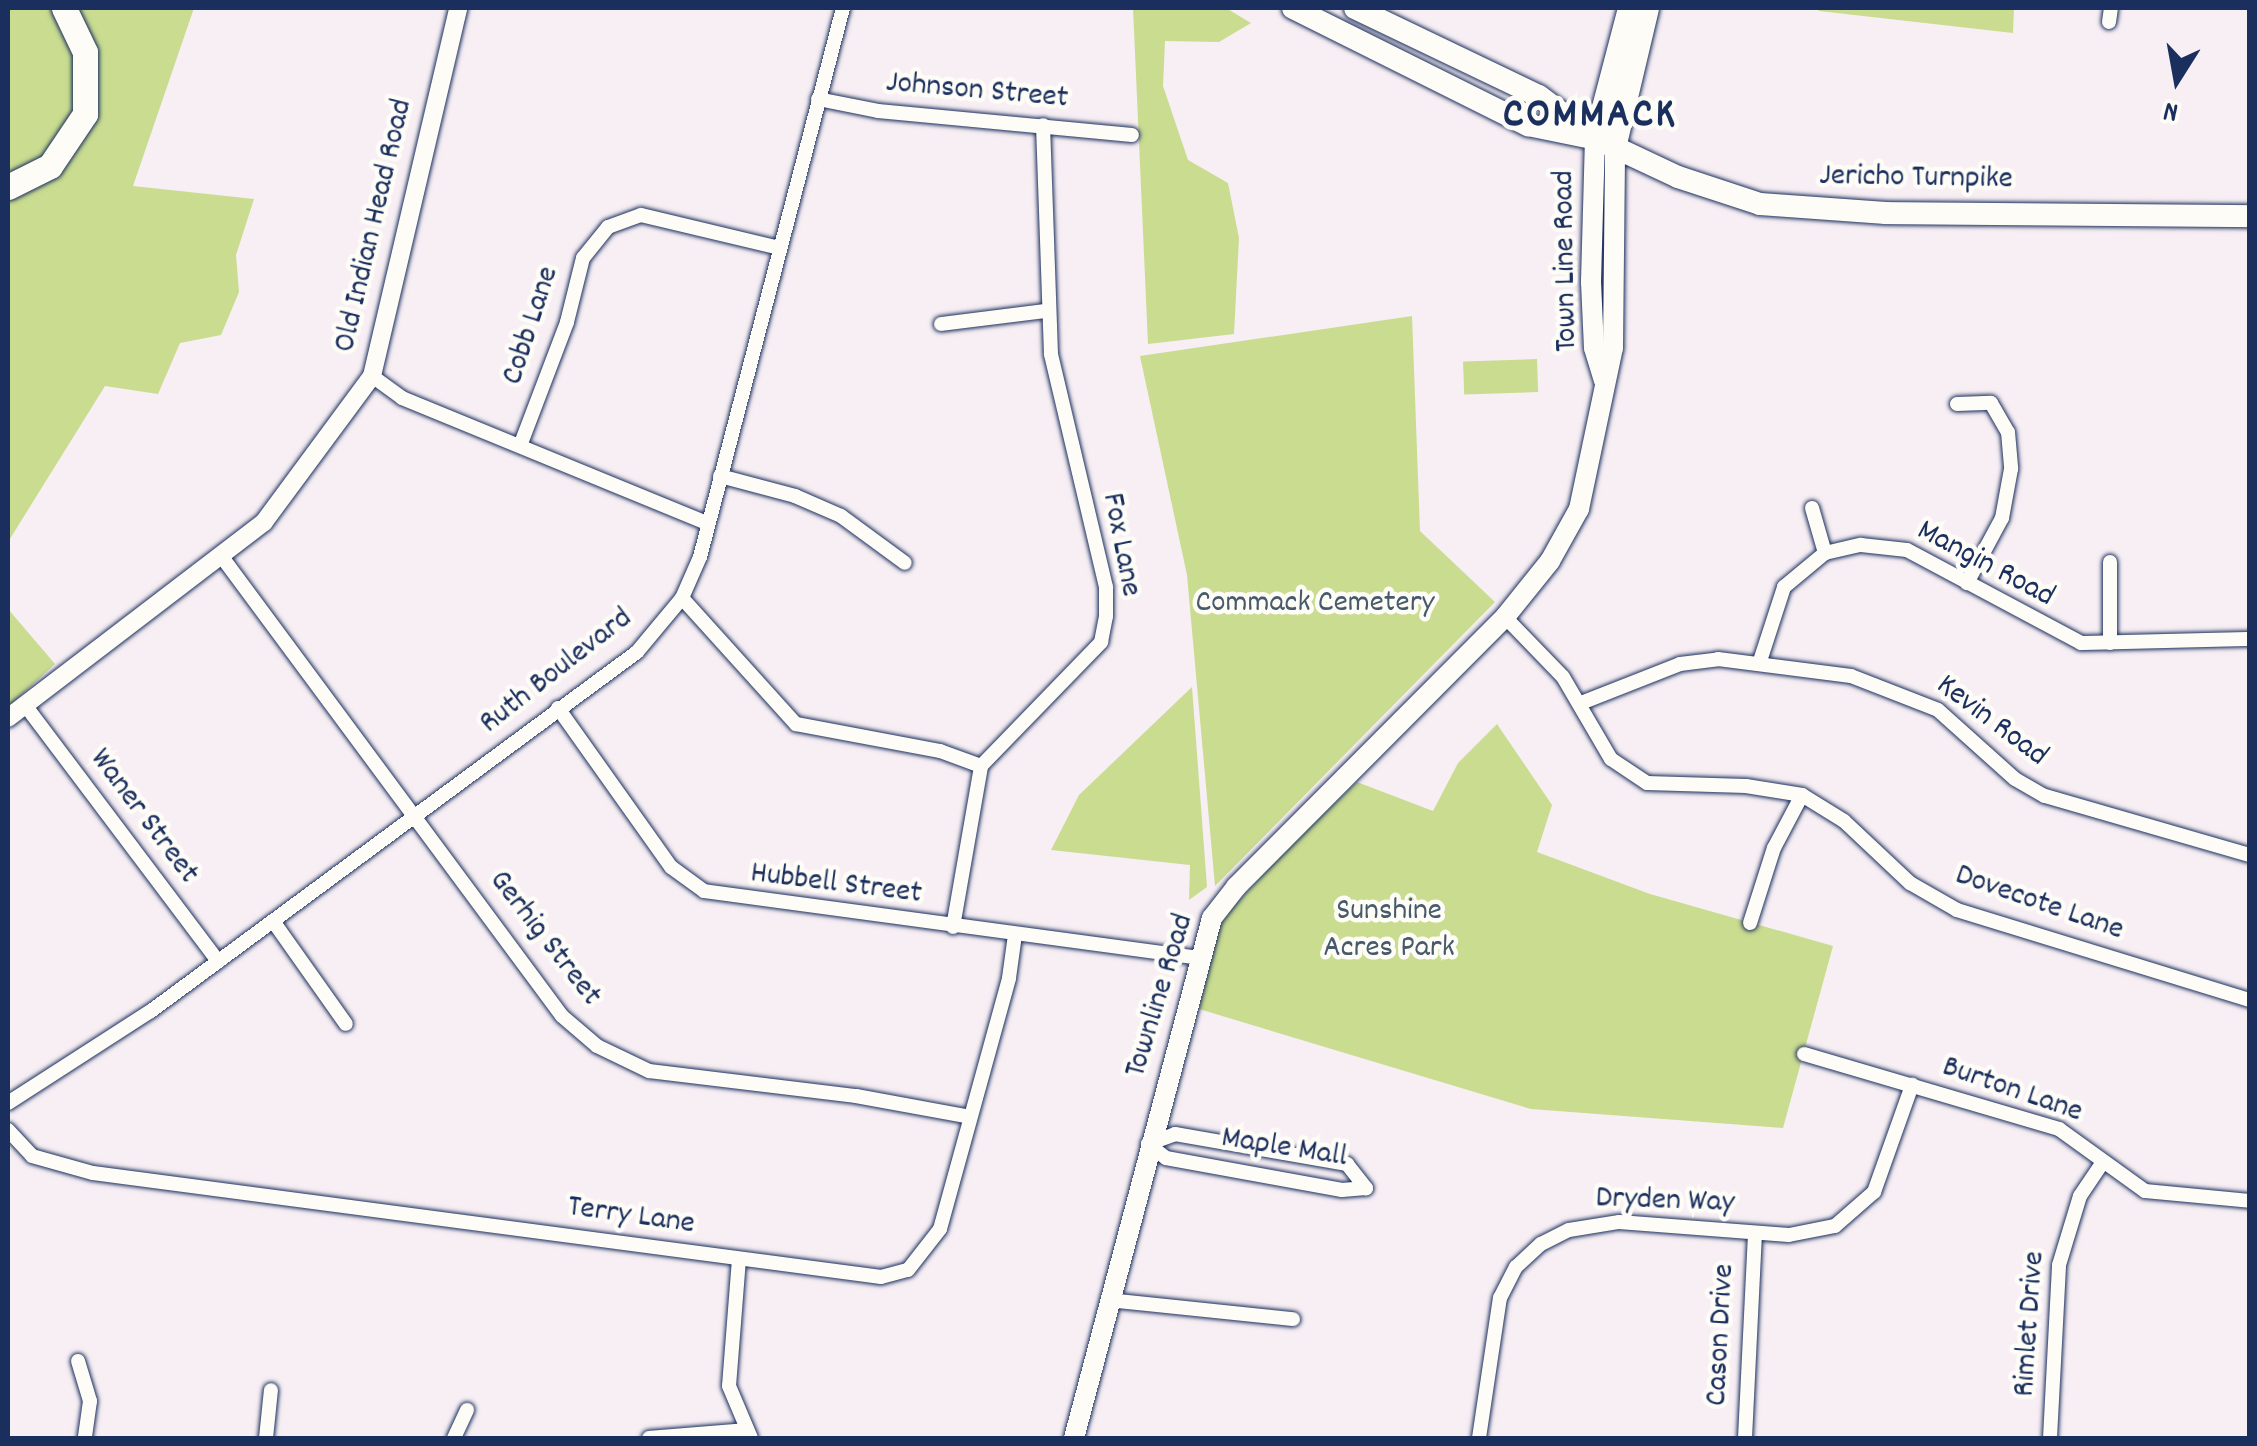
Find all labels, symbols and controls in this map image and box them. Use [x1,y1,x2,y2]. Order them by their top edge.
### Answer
north arrow [2127,30,2227,130]
street label: Johnson Street [884,65,1070,119]
text: N [2161,88,2182,130]
district label: COMMACK [1503,92,1677,142]
street label: Old Indian Head Road [327,96,423,356]
street label: Jericho Turnpike [1819,158,2013,200]
street label: Town Line Road [1546,170,1588,352]
street label: Cobb Lane [495,262,569,390]
street label: Fox Lane [1091,490,1149,600]
street label: Mangin Road [1910,513,2060,617]
park label: Commack Cemetery [1195,585,1435,623]
street label: Ruth Boulevard [473,600,641,744]
street label: Kevin Road [1928,668,2054,776]
street label: Waner Street [80,742,206,892]
street label: Hubbell Street [748,855,924,915]
street label: Dovecote Lane [1950,857,2128,951]
street label: Gerhig Street [479,863,609,1015]
park label: Sunshine Acres Park [1323,894,1455,969]
street label: Townline Road [1118,910,1204,1082]
street label: Burton Lane [1937,1049,2087,1133]
street label: Maple Mall [1219,1120,1349,1178]
street label: Dryden Way [1595,1180,1735,1224]
street label: Terry Lane [565,1189,697,1245]
street label: Rimlet Drive [2007,1250,2055,1398]
street label: Cason Drive [1699,1263,1745,1407]

